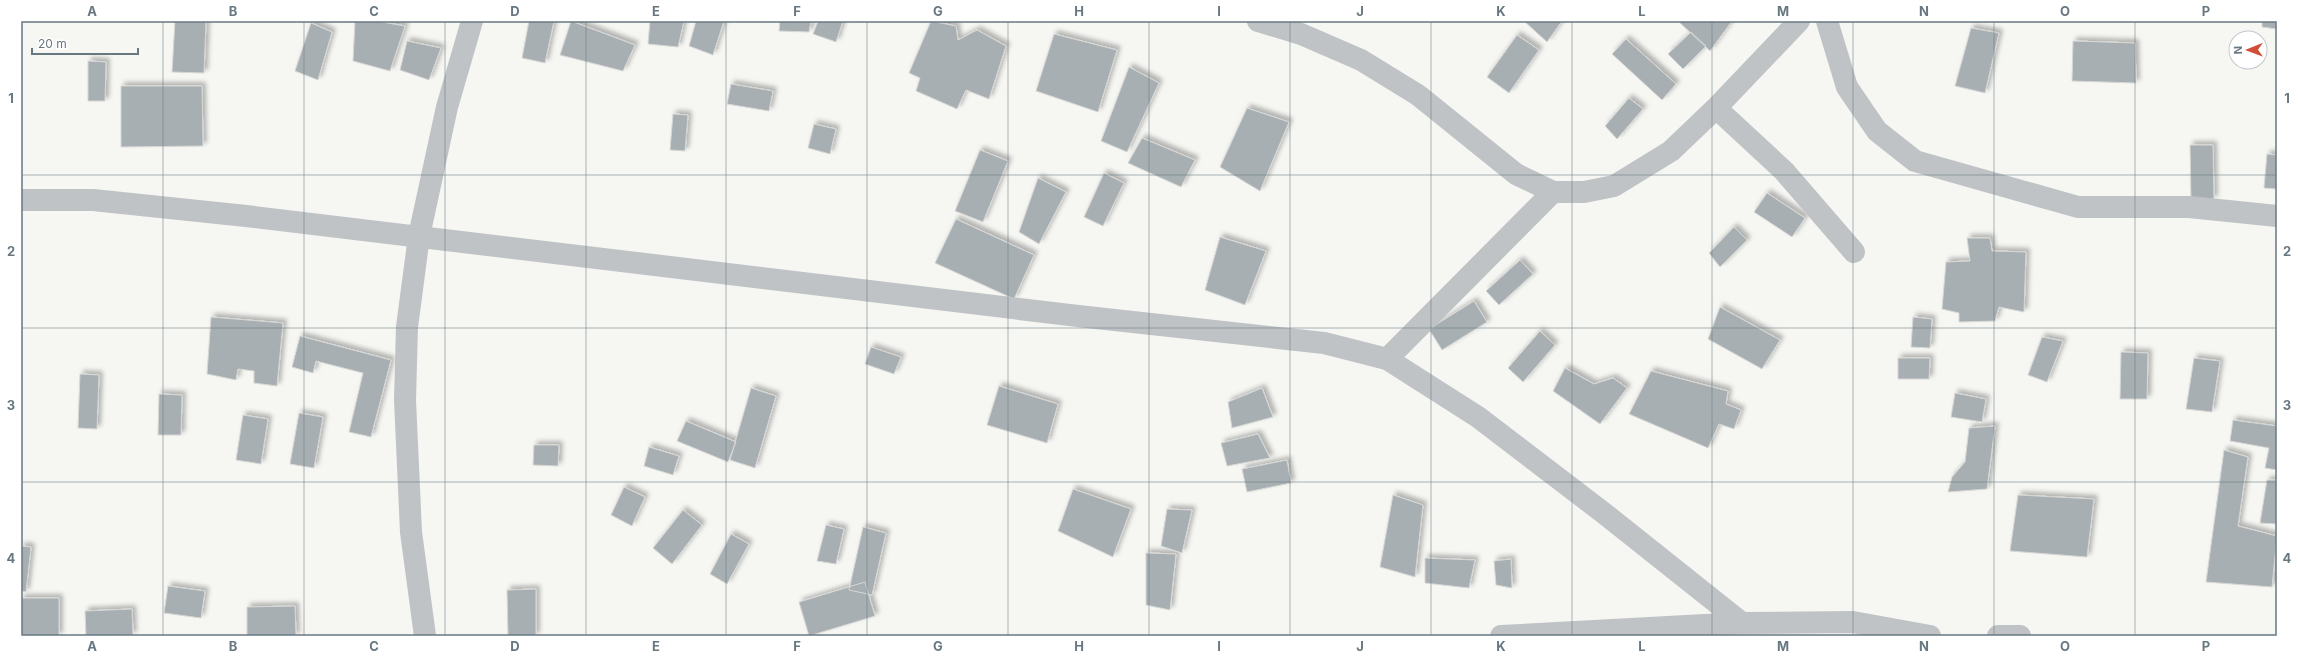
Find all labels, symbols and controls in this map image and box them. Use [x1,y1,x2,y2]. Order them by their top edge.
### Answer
text: A [87,3,97,19]
text: B [229,3,238,19]
text: C [369,3,379,19]
text: D [510,3,520,19]
text: E [652,3,660,19]
text: F [793,3,801,19]
text: G [933,3,943,19]
text: H [1074,3,1084,19]
text: I [1217,3,1221,19]
text: J [1356,3,1364,19]
text: K [1496,3,1506,19]
text: L [1638,3,1646,19]
text: M [1777,3,1789,19]
text: N [1919,3,1929,19]
text: O [2060,3,2070,19]
text: P [2202,3,2210,19]
scale bar [32,30,138,56]
north arrow [2228,30,2268,70]
text: 20 m [38,36,67,51]
text: N [2231,46,2245,54]
text: 1 [8,90,14,106]
text: 1 [2284,90,2290,106]
text: 2 [7,243,15,259]
text: 2 [2283,243,2291,259]
text: 3 [7,397,15,413]
text: 3 [2283,397,2291,413]
text: 4 [7,550,16,566]
text: 4 [2283,550,2292,566]
text: A [87,638,97,654]
text: B [229,638,238,654]
text: C [369,638,379,654]
text: D [510,638,520,654]
text: E [652,638,660,654]
text: F [793,638,801,654]
text: G [933,638,943,654]
text: H [1074,638,1084,654]
text: I [1217,638,1221,654]
text: J [1356,638,1364,654]
text: K [1496,638,1506,654]
text: L [1638,638,1646,654]
text: M [1777,638,1789,654]
text: N [1919,638,1929,654]
text: O [2060,638,2070,654]
text: P [2202,638,2210,654]

